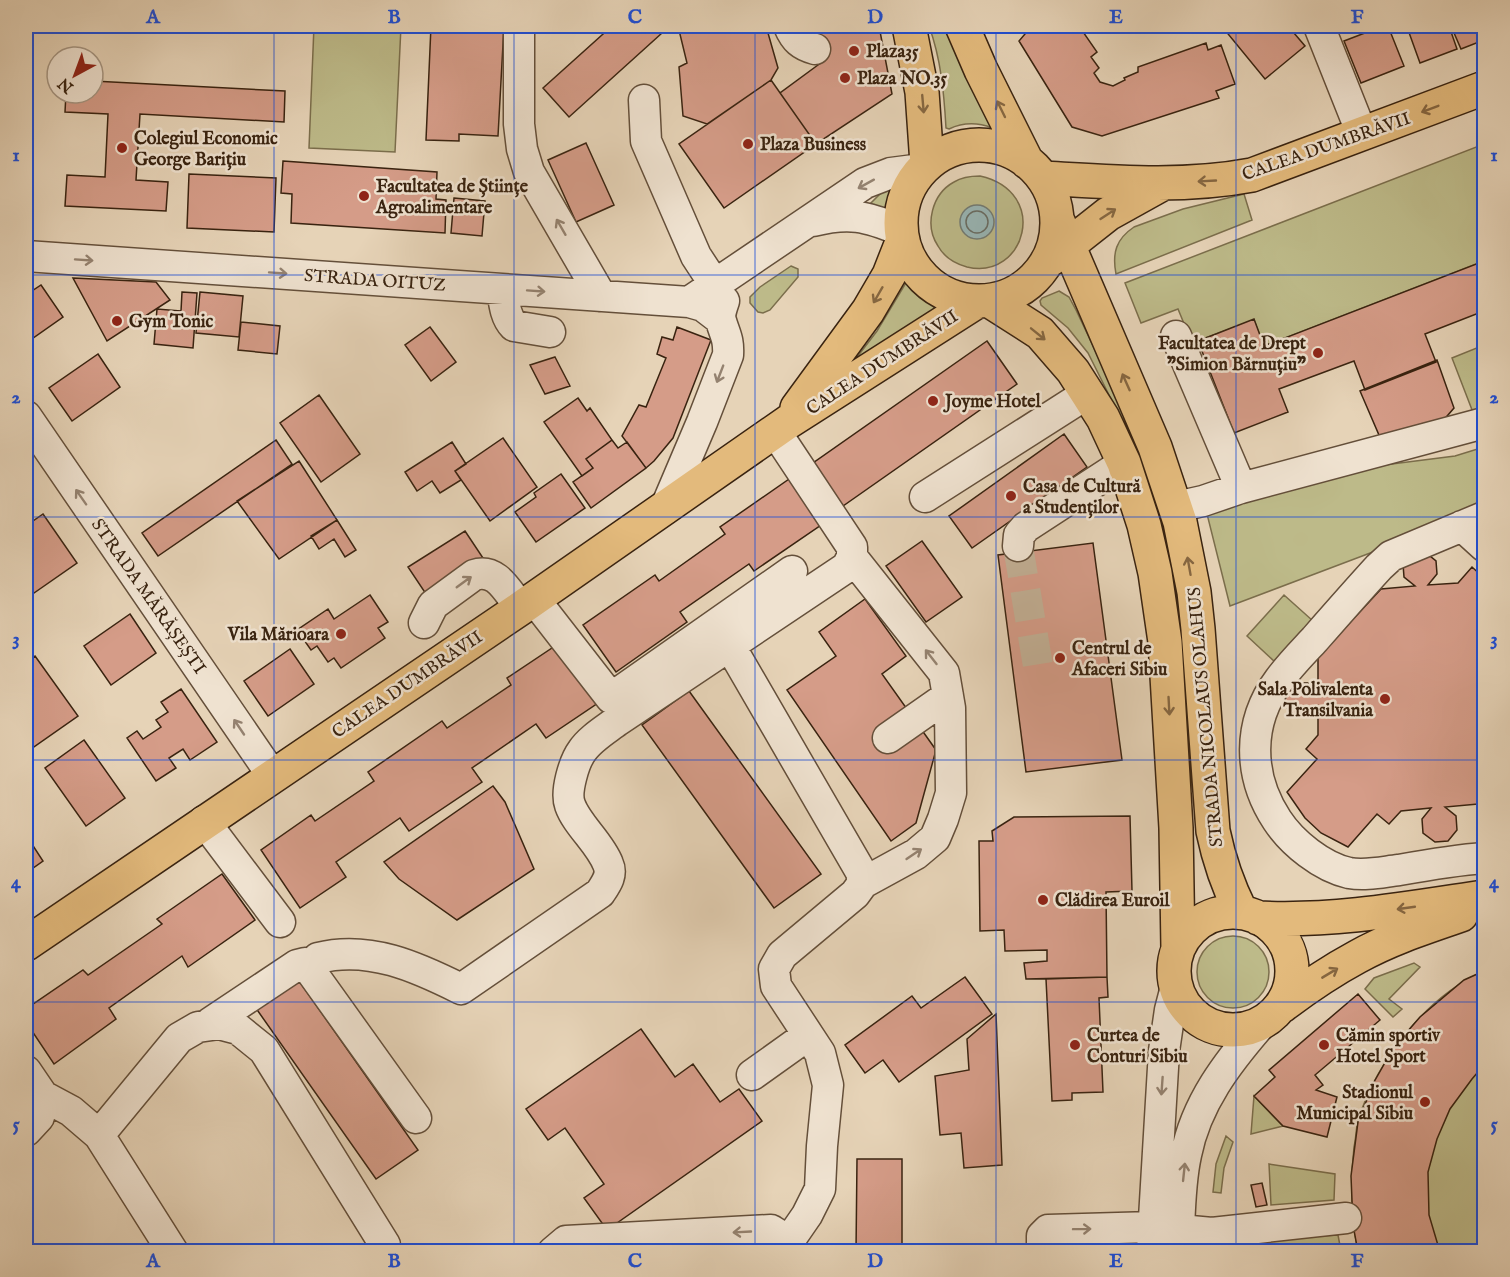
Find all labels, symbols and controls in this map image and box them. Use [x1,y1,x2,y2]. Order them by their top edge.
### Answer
text: A [145,5,161,30]
text: B [387,5,401,30]
text: C [628,5,642,30]
text: D [867,5,883,30]
text: E [1109,5,1123,30]
text: F [1351,5,1364,30]
place label: Plaza35 [866,41,919,64]
marker: Plaza35 [847,44,861,58]
north arrow [45,45,105,105]
place label: Plaza NO.35 [857,68,948,91]
marker: Plaza NO.35 [838,71,852,85]
text: N [55,73,79,98]
one-way arrow [918,93,929,113]
one-way arrow [994,101,1006,119]
one-way arrow [1421,104,1440,115]
street label: CALEA DUMBRĂVII [1239,106,1414,187]
place label: Colegiul Economic George Barițiu [134,128,278,172]
place label: Plaza Business [760,134,867,157]
marker: Plaza Business [741,137,755,151]
marker: Colegiul Economic George Barițiu [115,141,129,155]
text: 1 [12,143,20,168]
text: 1 [1490,143,1498,168]
place label: Facultatea de Științe Agroalimentare [375,176,529,220]
one-way arrow [1197,176,1217,187]
one-way arrow [858,178,875,190]
marker: Facultatea de Științe Agroalimentare [357,189,371,203]
one-way arrow [1100,208,1116,220]
one-way arrow [555,219,567,236]
one-way arrow [73,255,93,266]
street label: STRADA OITUZ [303,265,447,298]
one-way arrow [268,268,288,279]
one-way arrow [525,286,545,297]
one-way arrow [871,286,883,303]
street label: CALEA DUMBRĂVII [801,304,963,421]
place label: Gym Tonic [129,311,213,334]
marker: Gym Tonic [110,314,124,328]
one-way arrow [1030,327,1046,340]
place label: Facultatea de Drept "Simion Bărnuțiu" [1158,333,1307,377]
marker: Facultatea de Drept "Simion Bărnuțiu" [1311,346,1325,360]
one-way arrow [714,364,725,383]
one-way arrow [1120,374,1132,392]
text: 2 [11,385,21,410]
text: 2 [1489,385,1499,410]
place label: Joyme Hotel [943,391,1042,414]
marker: Joyme Hotel [926,394,940,408]
place label: Casa de Cultură a Studenților [1023,476,1142,520]
one-way arrow [75,489,87,506]
marker: Casa de Cultură a Studenților [1004,489,1018,503]
street label: STRADA MĂRĂȘEȘTI [85,513,212,679]
one-way arrow [1183,557,1194,577]
one-way arrow [455,576,471,589]
street label: STRADA NICOLAUS OLAHUS [1184,586,1229,848]
place label: Vila Mărioara [227,624,330,647]
street label: CALEA DUMBRĂVII [327,625,488,744]
text: 3 [12,627,20,652]
marker: Vila Mărioara [334,627,348,641]
text: 3 [1490,627,1498,652]
place label: Centrul de Afaceri Sibiu [1071,638,1168,682]
one-way arrow [925,649,938,665]
marker: Centrul de Afaceri Sibiu [1053,651,1067,665]
place label: Sala Polivalenta Transilvania [1258,679,1374,723]
marker: Sala Polivalenta Transilvania [1378,692,1392,706]
one-way arrow [1164,696,1175,715]
one-way arrow [233,719,245,736]
one-way arrow [906,848,923,861]
text: 4 [11,870,22,895]
text: 4 [1489,870,1500,895]
place label: Clădirea Euroil [1055,890,1170,913]
marker: Clădirea Euroil [1036,893,1050,907]
one-way arrow [1396,903,1416,914]
one-way arrow [1321,966,1338,978]
place label: Curtea de Conturi Sibiu [1087,1025,1188,1069]
place label: Cămin sportiv Hotel Sport [1336,1025,1441,1069]
marker: Curtea de Conturi Sibiu [1068,1038,1082,1052]
marker: Cămin sportiv Hotel Sport [1317,1038,1331,1052]
one-way arrow [1156,1076,1167,1096]
place label: Stadionul Municipal Sibiu [1296,1082,1414,1126]
marker: Stadionul Municipal Sibiu [1418,1095,1432,1109]
text: 5 [12,1112,20,1137]
text: 5 [1490,1112,1498,1137]
one-way arrow [1178,1162,1189,1182]
one-way arrow [1072,1223,1092,1235]
one-way arrow [733,1227,753,1238]
text: A [145,1249,161,1274]
text: B [387,1249,401,1274]
text: C [628,1249,642,1274]
text: D [867,1249,883,1274]
text: E [1109,1249,1123,1274]
text: F [1351,1249,1364,1274]

